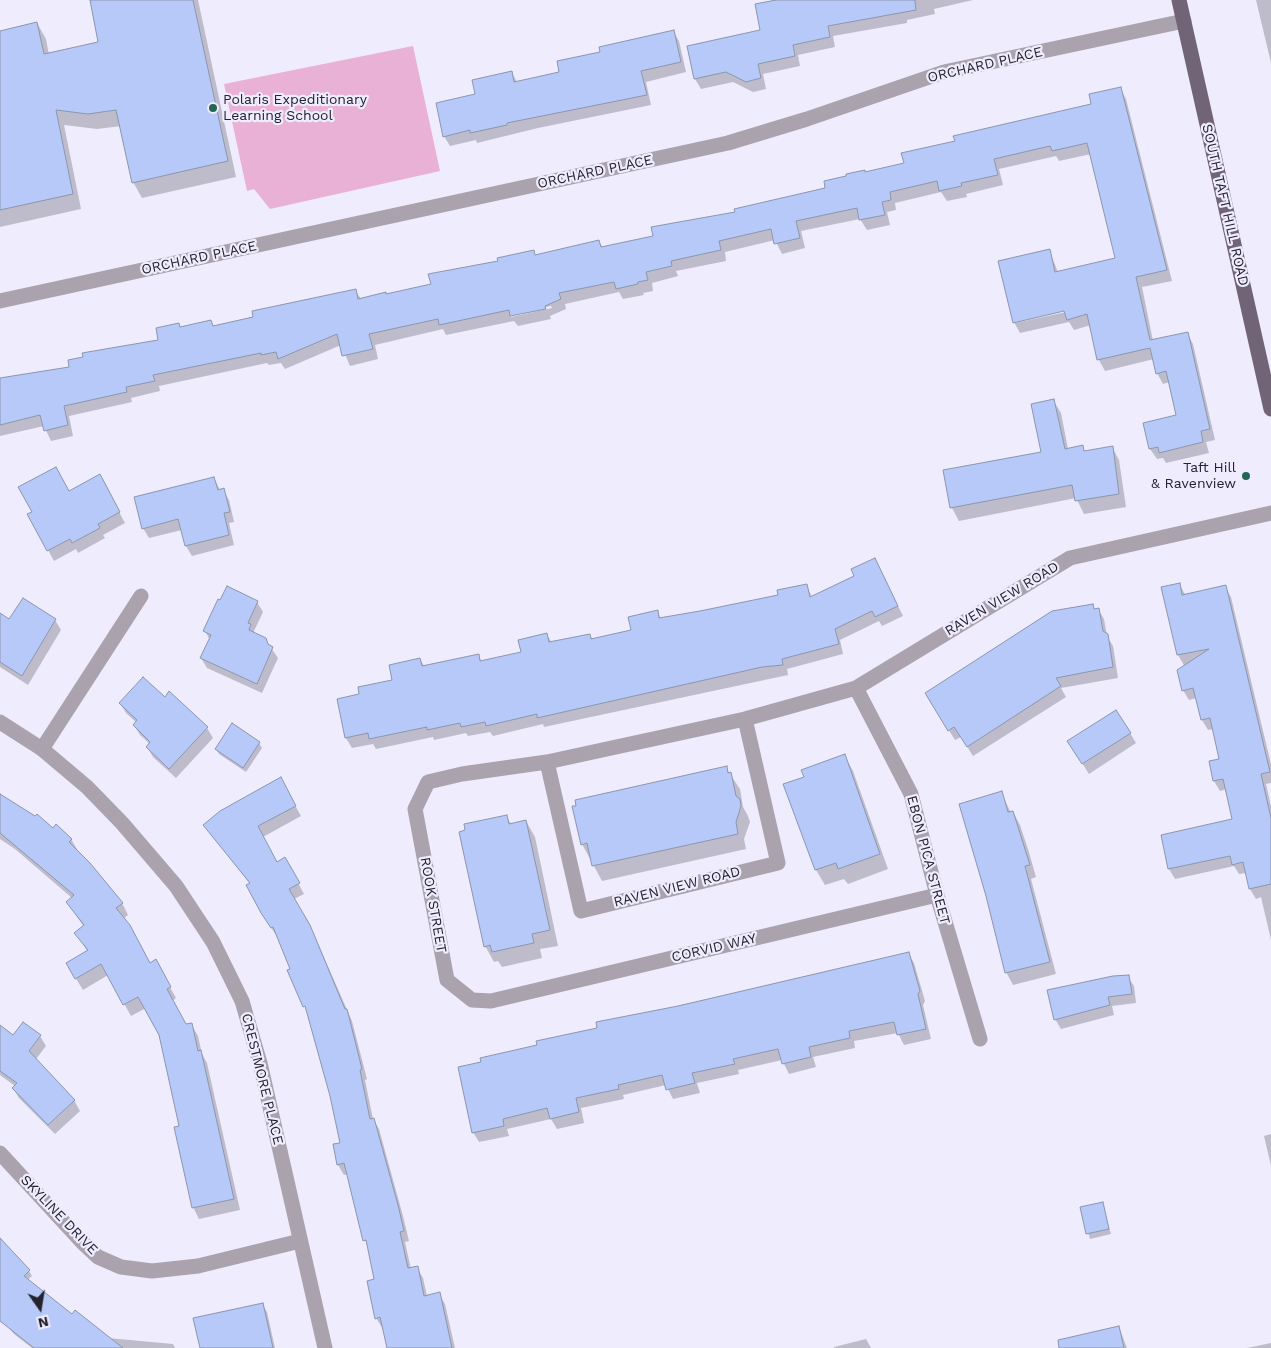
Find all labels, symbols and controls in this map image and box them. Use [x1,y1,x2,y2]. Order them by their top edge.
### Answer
street label: ORCHARD PLACE [926,44,1044,86]
place label: Polaris Expeditionary Learning School [223,92,367,124]
marker: Polaris Expeditionary Learning School [207,102,219,114]
street label: SOUTH TAFT HILL ROAD [1198,122,1252,288]
street label: ORCHARD PLACE [536,152,654,192]
street label: ORCHARD PLACE [140,238,258,278]
place label: Taft Hill & Ravenview [1151,460,1236,492]
marker: Taft Hill & Ravenview [1240,470,1252,482]
street label: RAVEN VIEW ROAD [942,558,1062,640]
street label: EBON PICA STREET [903,794,953,926]
street label: ROOK STREET [416,856,450,954]
street label: RAVEN VIEW ROAD [612,863,742,911]
street label: CORVID WAY [670,930,758,966]
street label: CRESTMORE PLACE [238,1012,286,1146]
street label: SKYLINE DRIVE [17,1172,101,1258]
north arrow [15,1283,65,1333]
text: N [37,1314,50,1332]

